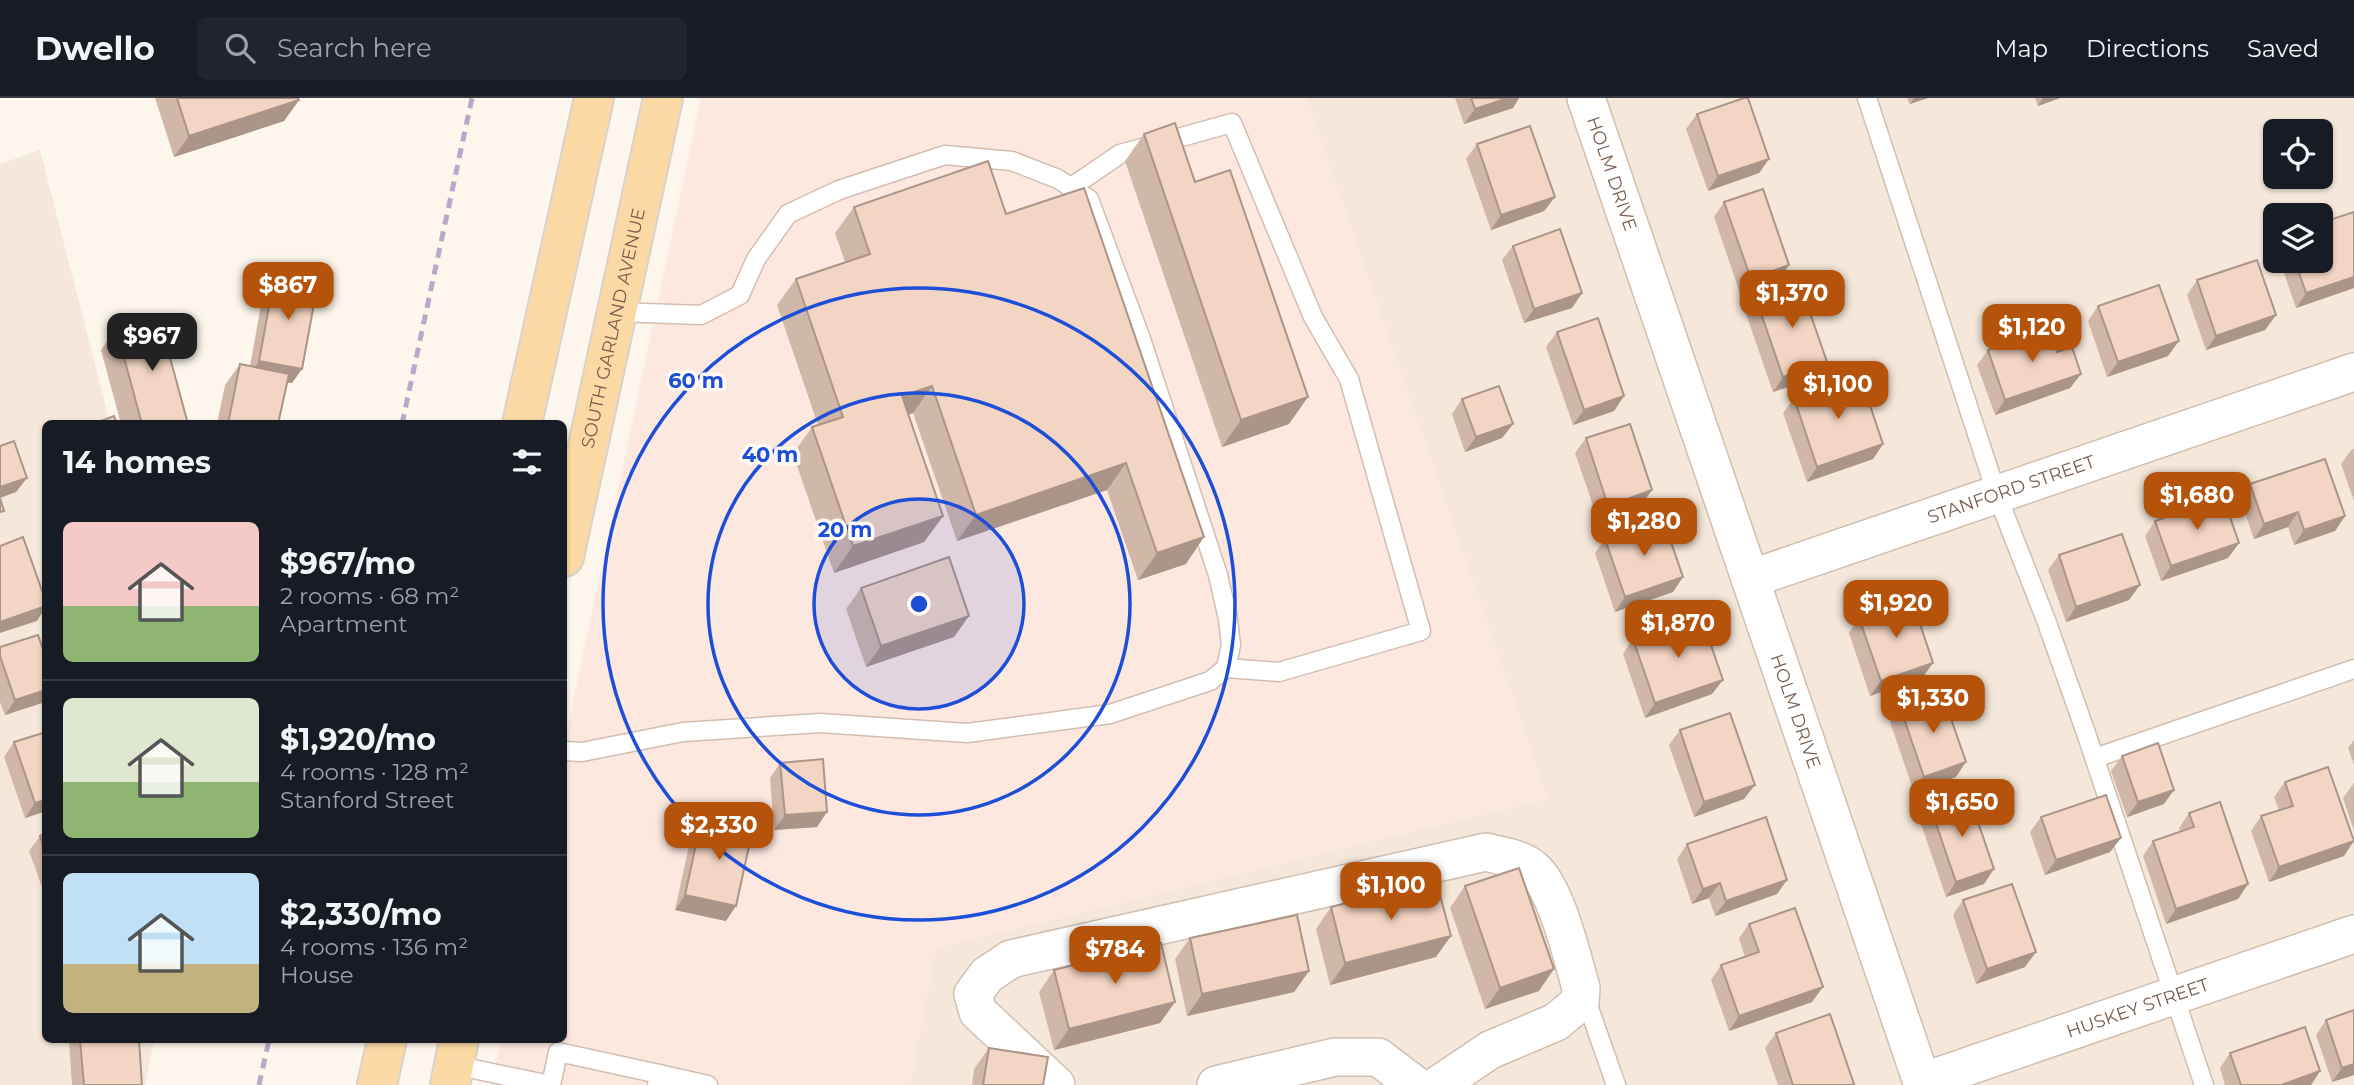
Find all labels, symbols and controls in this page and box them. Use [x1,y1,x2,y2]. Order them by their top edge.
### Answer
search box [197,17,687,80]
text: Dwello [35,28,155,68]
icon: search [221,29,259,67]
text: Search here [277,32,432,64]
text: Map [1995,34,2048,63]
text: Directions [2086,34,2209,63]
text: Saved [2247,34,2319,63]
street label: HOLM DRIVE [1582,114,1642,234]
map controls [2263,119,2333,273]
button: locate [2263,119,2333,189]
button: layers [2263,203,2333,273]
street label: SOUTH GARLAND AVENUE [577,206,650,450]
pin: $867 [247,262,329,322]
text: $867 [259,271,317,299]
pin: $1,370 [1735,271,1849,330]
text: $1,370 [1756,279,1828,307]
pin: $1,120 [1975,304,2089,364]
text: $1,120 [1998,313,2066,341]
pin: $967 [111,314,193,373]
text: $967 [123,322,181,350]
pin: $1,100 [1781,362,1895,421]
text: 60 m [668,368,724,393]
text: $1,100 [1803,370,1873,398]
text: 40 m [742,442,798,467]
icon: filters [508,443,546,481]
text: 14 homes [63,444,211,481]
street label: STANFORD STREET [1924,450,2098,528]
pin: $1,680 [2140,472,2254,532]
text: $1,680 [2160,481,2234,509]
pin: $1,280 [1587,498,1701,558]
text: $1,280 [1607,507,1681,535]
text: 20 m [818,517,872,542]
text: $967/mo [280,545,415,582]
icon: home [119,550,203,634]
pin: $1,920 [1839,580,1953,640]
text: 2 rooms · 68 m² [280,582,459,610]
text: $1,920 [1859,589,1933,617]
centre of rings [907,592,931,616]
pin: $1,870 [1621,601,1735,660]
text: $1,870 [1641,609,1715,637]
text: Apartment [280,610,408,638]
street label: HOLM DRIVE [1766,651,1825,771]
pin: $1,330 [1876,676,1990,735]
text: $1,330 [1897,684,1969,712]
text: $1,920/mo [280,721,436,758]
icon: home [119,726,203,810]
text: 4 rooms · 128 m² [280,758,469,786]
pin: $1,650 [1905,780,2019,839]
text: Stanford Street [280,786,454,814]
text: $1,650 [1925,788,1999,816]
pin: $2,330 [662,802,776,862]
text: $2,330 [680,811,758,839]
pin: $1,100 [1334,862,1448,922]
text: $1,100 [1356,871,1426,899]
text: $2,330/mo [280,896,442,933]
icon: home [119,901,203,985]
pin: $784 [1074,926,1156,986]
text: 4 rooms · 136 m² [280,933,468,961]
text: $784 [1085,935,1145,963]
text: House [280,961,354,989]
street label: HUSKEY STREET [2063,973,2213,1043]

